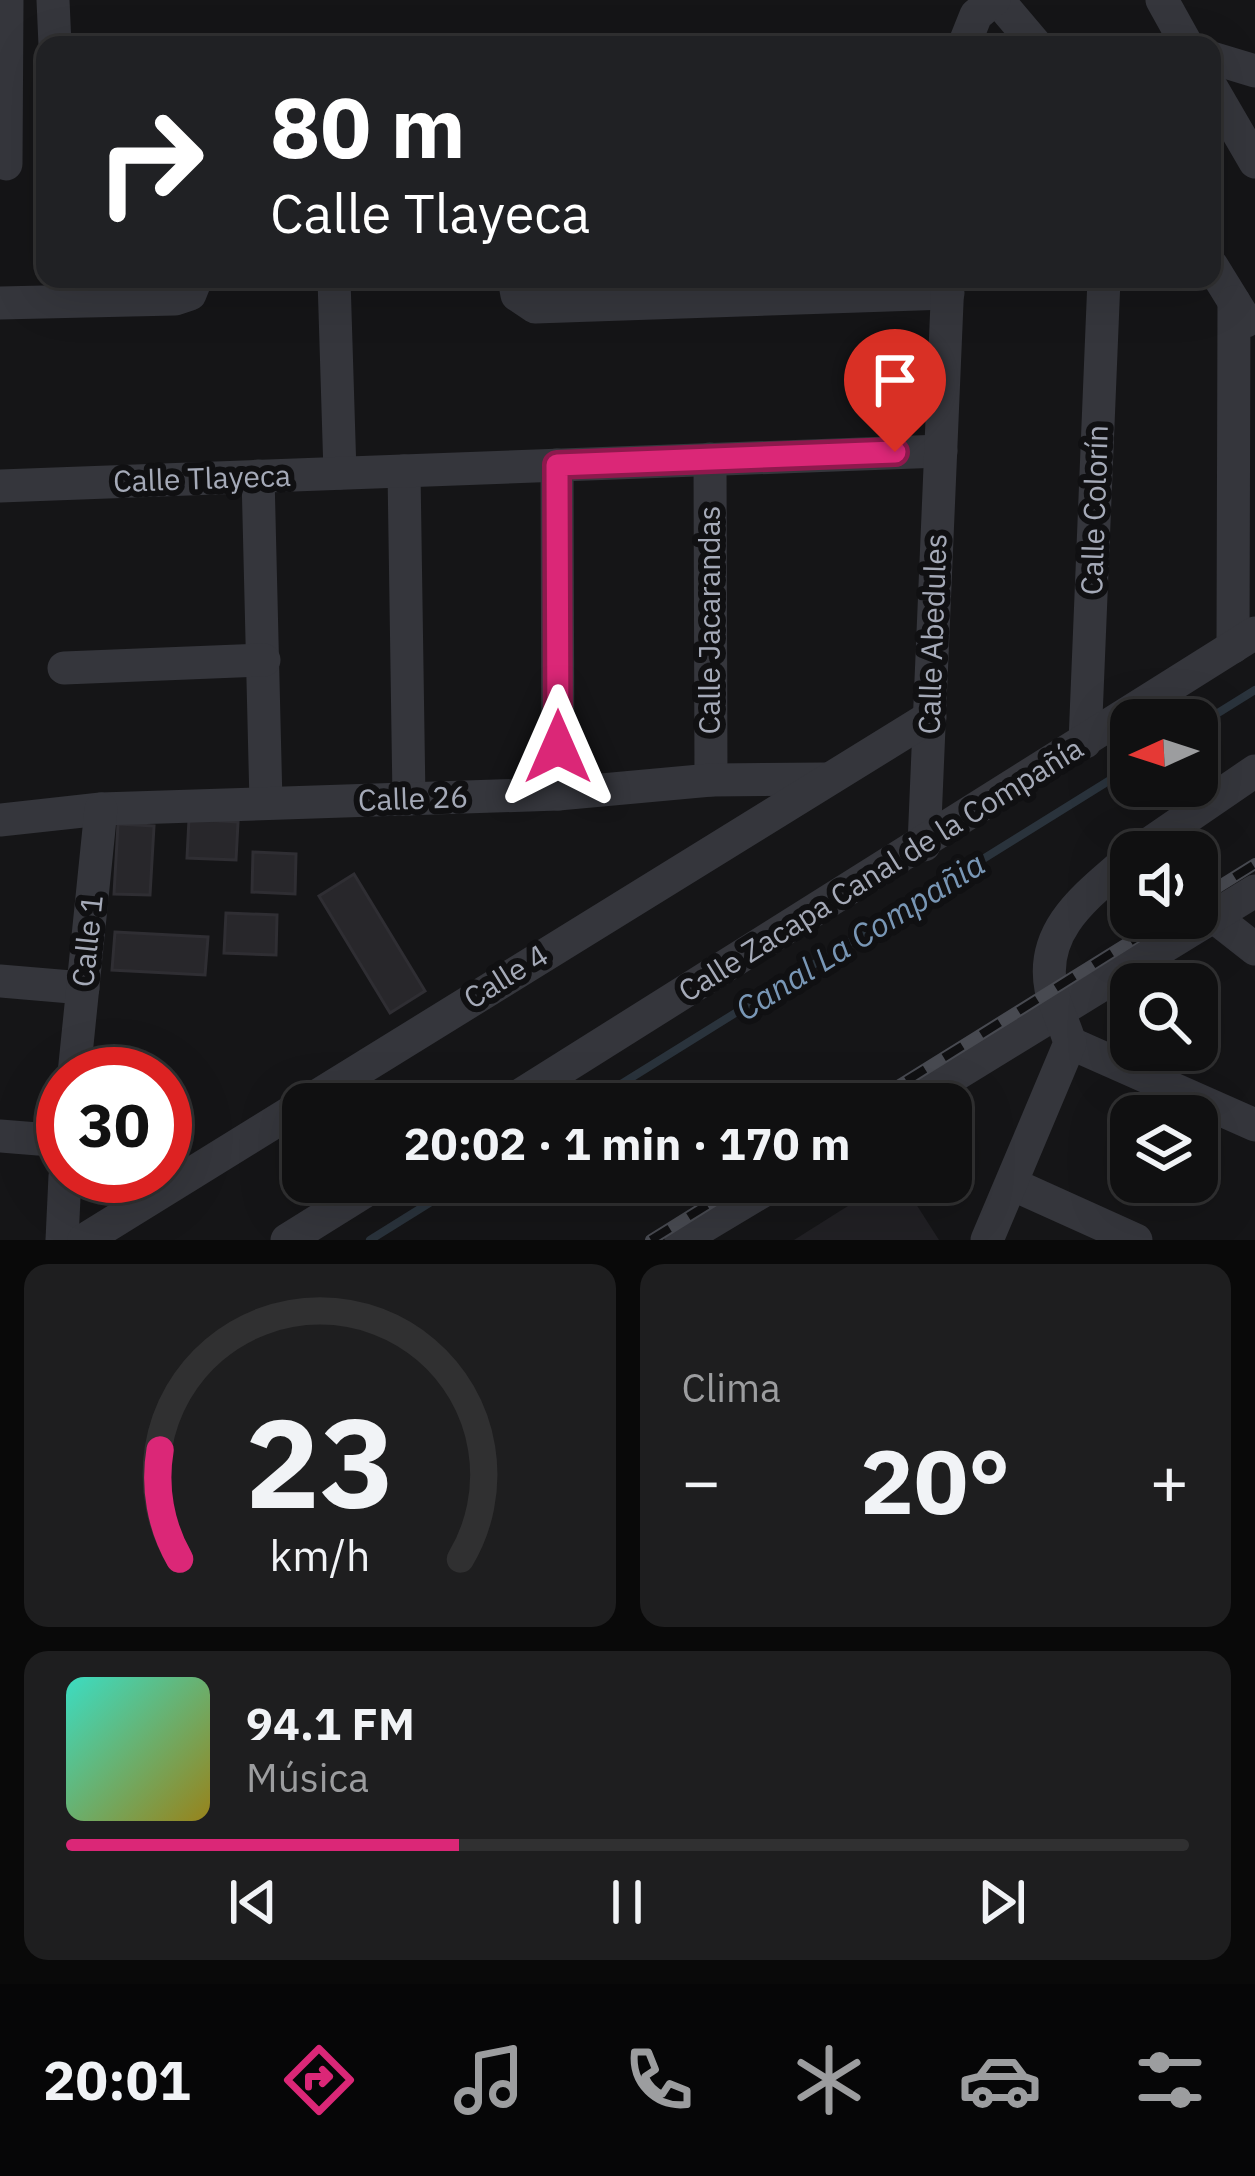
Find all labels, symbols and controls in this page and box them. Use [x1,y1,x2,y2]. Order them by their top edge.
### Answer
text: 80 m [270,72,466,181]
icon: right [72,84,228,240]
text: Calle Tlayeca [270,178,590,248]
pin [844,329,946,452]
icon: arrive [862,347,928,413]
street label: Calle Colorín [1071,424,1116,596]
street label: Calle Tlayeca [112,455,292,500]
street label: Calle Jacarandas [689,506,728,734]
street label: Calle Abedules [909,533,954,735]
position arrow [495,684,621,810]
north arrow [1110,699,1218,807]
map controls [1110,699,1218,1203]
street label: Calle Zacapa Canal de la Compañía [671,728,1090,1010]
street label: Calle 26 [357,776,469,819]
button: sound [1110,831,1218,939]
water label: Canal La Compañia [727,841,993,1030]
street label: Calle 1 [62,893,111,989]
street label: Calle 4 [456,935,555,1017]
button: search [1110,963,1218,1071]
speed limit sign: 30 [36,1047,192,1203]
button: layers [1110,1095,1218,1203]
text: 20:02 · 1 min · 170 m [404,1114,850,1172]
text: Clima [682,1362,781,1413]
text: 23 [245,1380,395,1542]
text: 20° [860,1422,1010,1539]
text: − [682,1437,721,1523]
text: + [1149,1437,1189,1523]
text: km/h [269,1526,370,1582]
text: 94.1 FM [246,1694,415,1752]
text: Música [246,1752,369,1803]
icon: previous [220,1869,286,1935]
icon: pause [594,1869,660,1935]
icon: next [969,1869,1035,1935]
icon: directions [277,2038,361,2122]
icon: music [447,2038,531,2122]
icon: phone [617,2038,701,2122]
icon: climate [787,2038,871,2122]
icon: car [958,2038,1042,2122]
icon: filters [1128,2038,1212,2122]
text: 20:01 [43,2045,191,2115]

